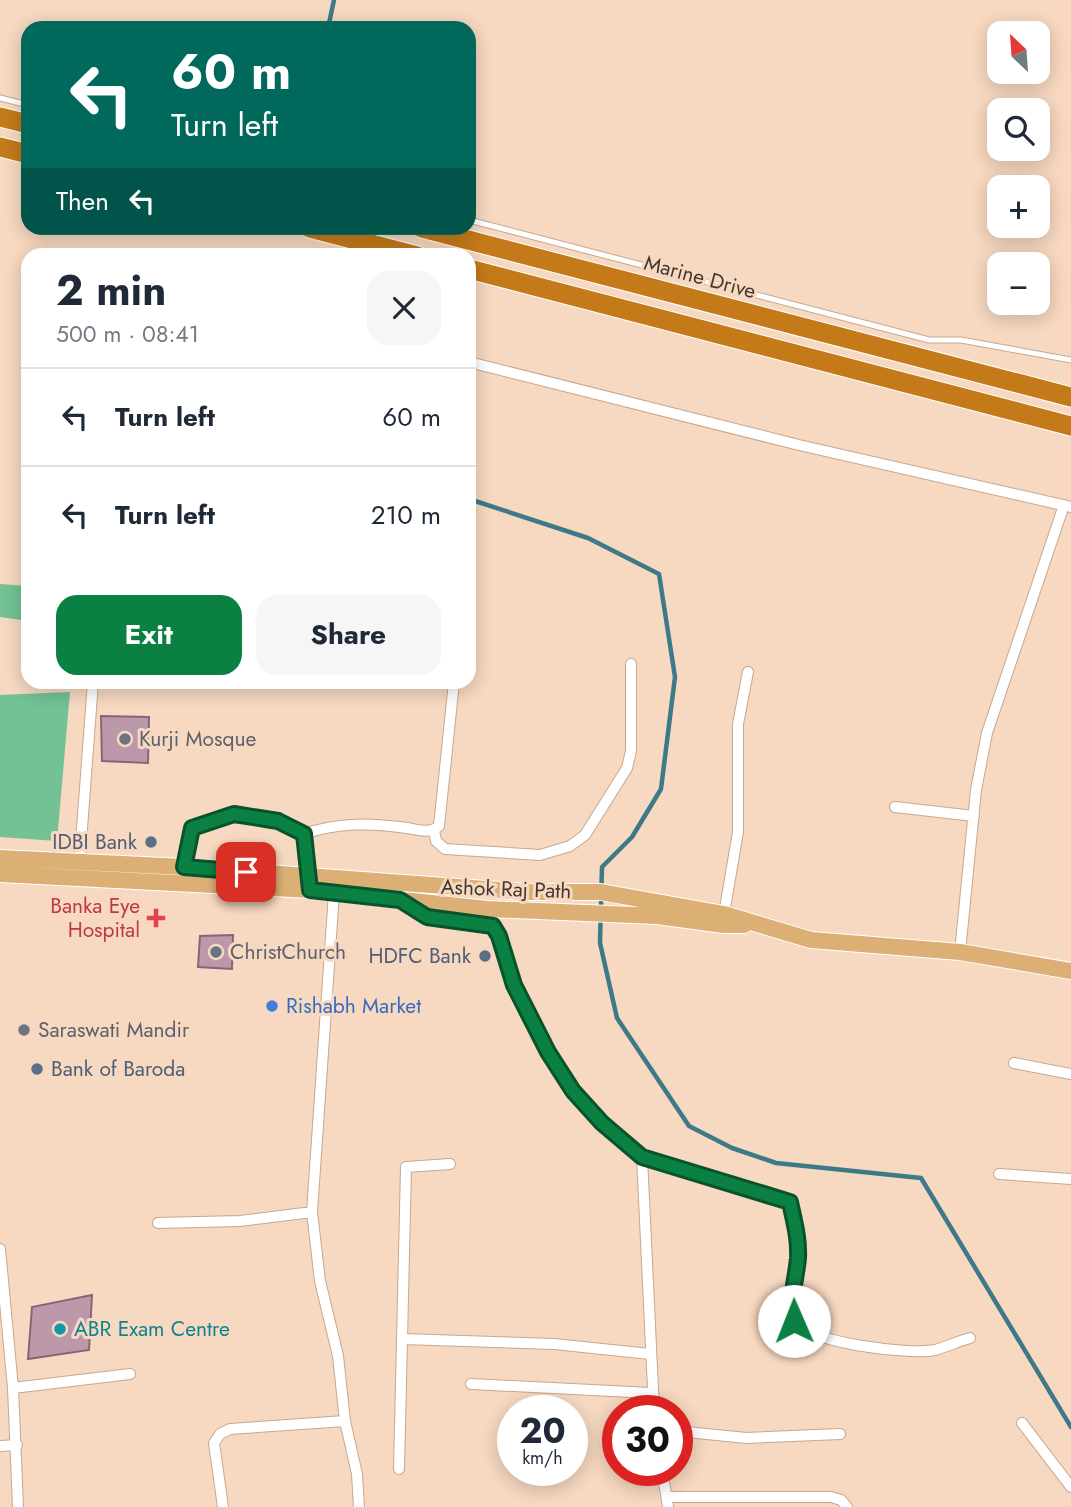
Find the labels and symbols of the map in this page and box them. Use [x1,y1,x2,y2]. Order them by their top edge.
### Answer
north arrow [987,21,1050,84]
street label: Marine Drive [641,248,759,306]
place label: Kurji Mosque [139,724,256,754]
marker: Kurji Mosque [117,731,133,747]
place label: IDBI Bank [52,827,138,857]
marker: IDBI Bank [143,834,159,850]
pin [216,842,276,902]
street label: Ashok Raj Path [440,872,572,906]
place label: Banka Eye Hospital [50,891,140,945]
marker: Banka Eye Hospital [146,908,166,928]
place label: ChristChurch [230,937,346,967]
place label: HDFC Bank [368,941,472,971]
marker: ChristChurch [208,944,224,960]
marker: HDFC Bank [477,948,493,964]
place label: Rishabh Market [286,991,421,1021]
marker: Rishabh Market [264,998,280,1014]
place label: Saraswati Mandir [38,1015,190,1045]
marker: Saraswati Mandir [16,1022,32,1038]
place label: Bank of Baroda [51,1054,185,1084]
marker: Bank of Baroda [29,1061,45,1077]
position arrow [757,1284,831,1358]
place label: ABR Exam Centre [74,1314,230,1344]
marker: ABR Exam Centre [52,1321,68,1337]
speed limit sign: 30 [602,1395,693,1486]

